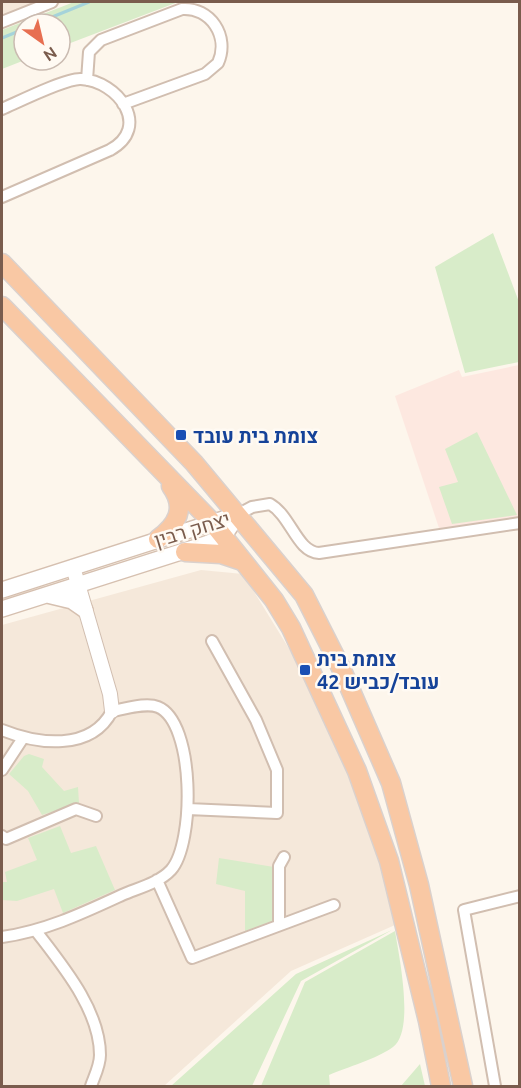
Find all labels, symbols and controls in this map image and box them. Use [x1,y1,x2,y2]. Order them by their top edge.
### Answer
north arrow [12,12,72,72]
text: N [40,44,60,65]
place label: צומת בית עובד [193,424,318,447]
marker: צומת בית עובד [174,428,188,442]
street label: יצחק רבין [151,507,233,551]
place label: צומת בית עובד/כביש 42 [317,647,439,693]
marker: צומת בית עובד/כביש 42 [298,663,312,677]

